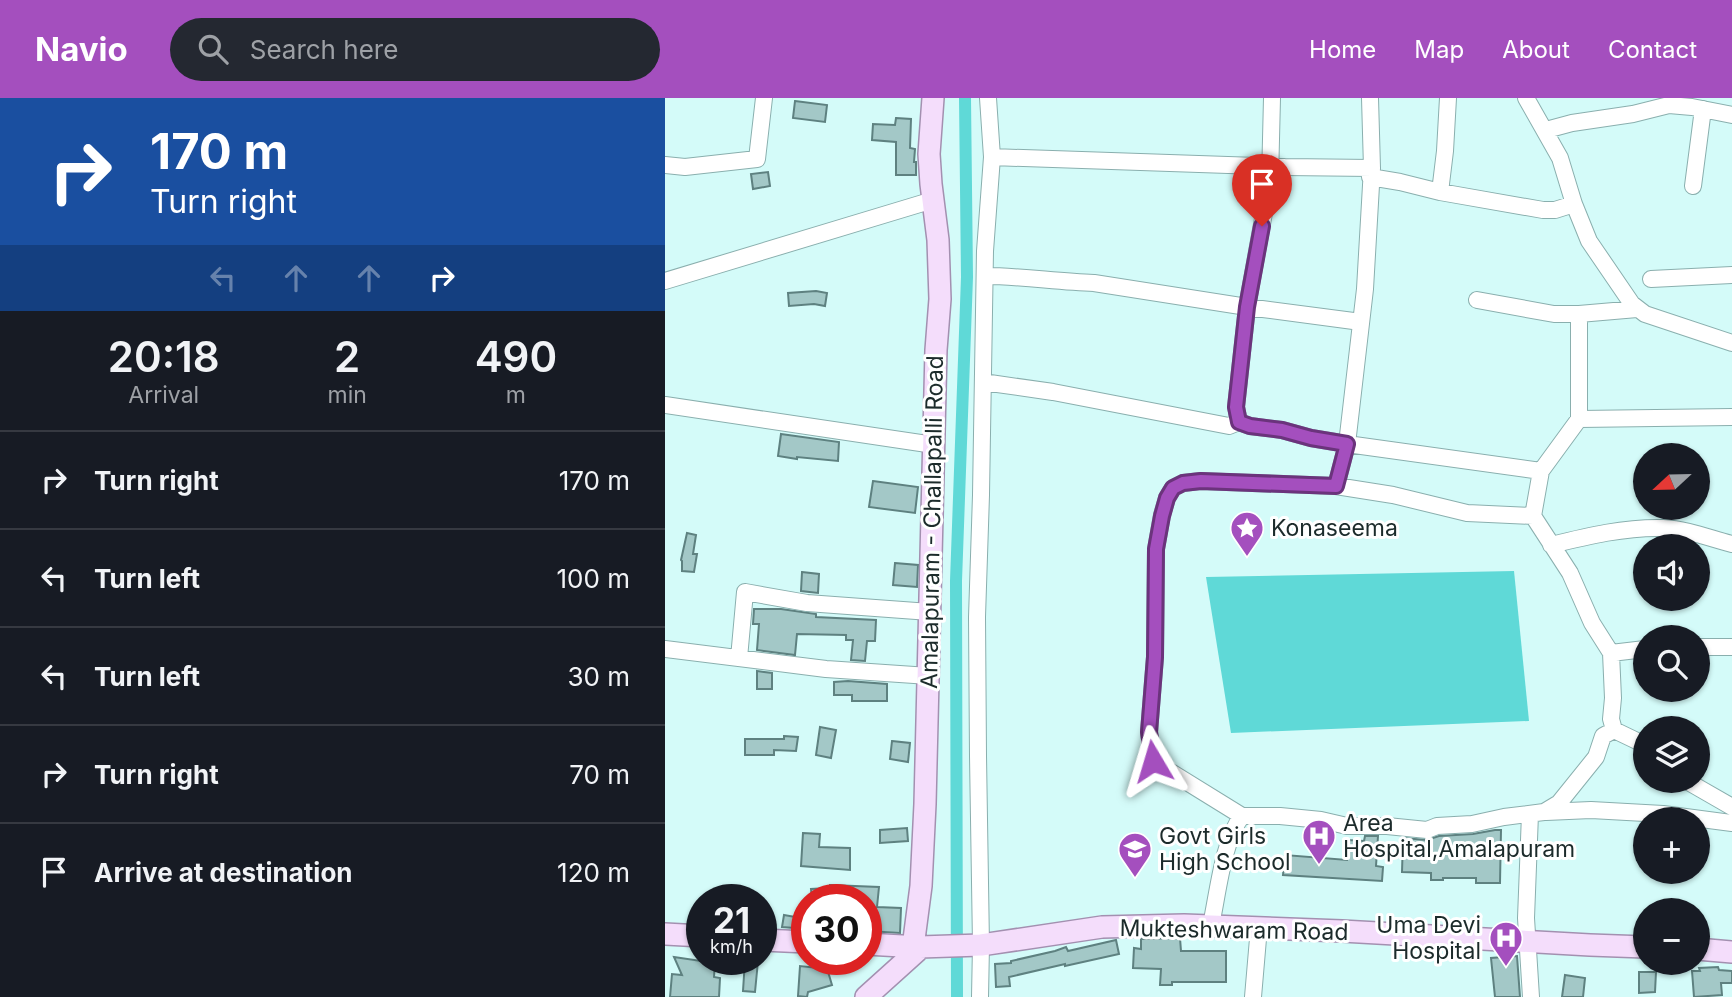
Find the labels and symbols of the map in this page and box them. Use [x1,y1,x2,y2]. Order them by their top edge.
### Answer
pin [1232,154,1292,226]
street label: Amalapuram - Challapalli Road [915,355,949,689]
north arrow [1633,443,1710,520]
place icon: Konaseema [1228,509,1266,558]
place label: Konaseema [1271,514,1398,542]
position arrow [1116,724,1190,798]
place label: Area Hospital,Amalapuram [1343,809,1575,863]
hospital icon: Area Hospital,Amalapuram [1300,817,1338,866]
place label: Govt Girls High School [1159,822,1291,876]
school or university icon: Govt Girls High School [1116,830,1154,879]
speed limit sign: 30 [791,884,882,975]
place label: Uma Devi Hospital [1376,911,1481,965]
street label: Mukteshwaram Road [1119,914,1349,946]
hospital icon: Uma Devi Hospital [1487,919,1525,968]

